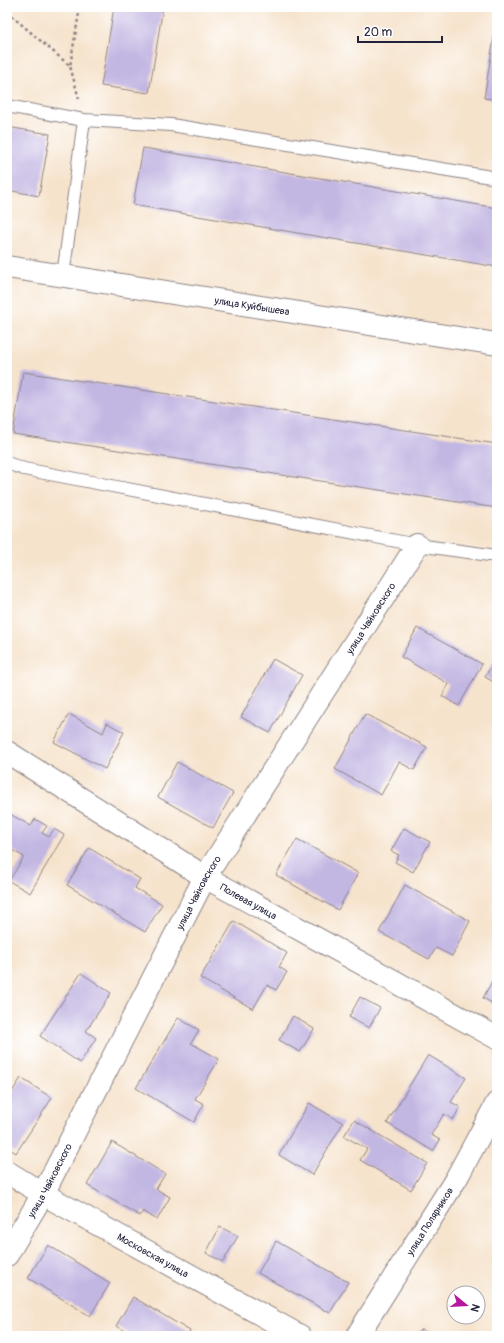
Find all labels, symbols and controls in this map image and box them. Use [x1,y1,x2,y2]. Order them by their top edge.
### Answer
scale bar [358,18,442,44]
text: 20 m [364,25,393,40]
street label: улица Куйбышева [213,295,291,318]
street label: улица Чайковского [343,580,399,657]
street label: улица Чайковского [174,853,224,933]
street label: Полевая улица [218,881,279,923]
street label: улица Чайковского [25,1141,75,1221]
street label: улица Полярников [404,1185,456,1259]
street label: Московская улица [115,1231,191,1280]
north arrow [446,1285,486,1325]
text: N [468,1302,482,1314]

